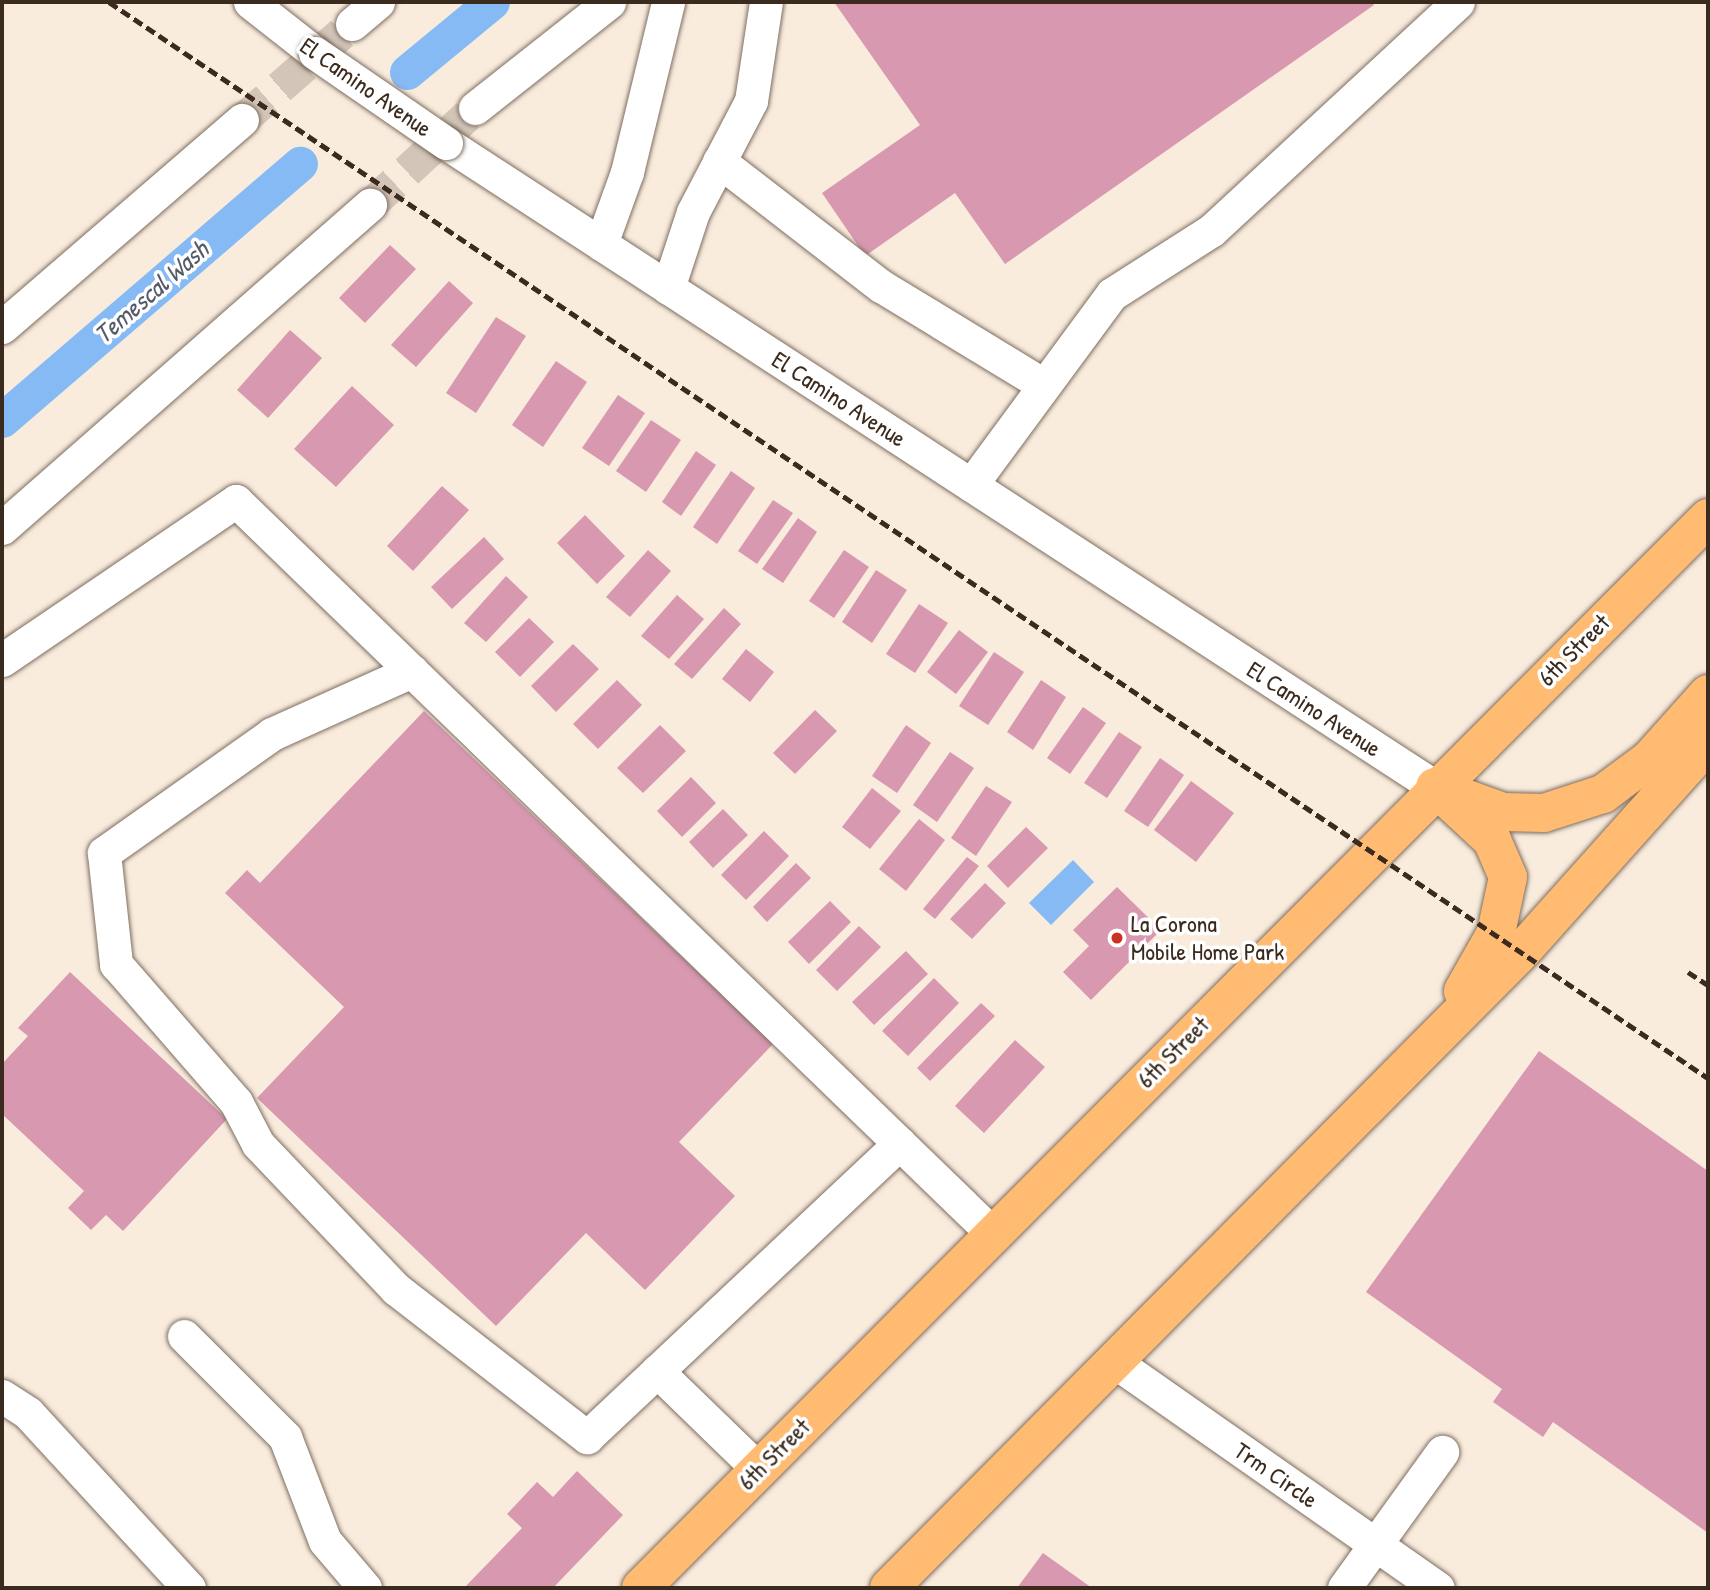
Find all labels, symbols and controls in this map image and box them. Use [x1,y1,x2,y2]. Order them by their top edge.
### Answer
street label: El Camino Avenue [295,31,437,143]
water label: Temescal Wash [88,234,214,350]
street label: El Camino Avenue [767,345,911,453]
street label: 6th Street [1532,608,1616,692]
street label: El Camino Avenue [1242,655,1386,763]
place label: La Corona Mobile Home Park [1131,910,1284,966]
marker: La Corona Mobile Home Park [1109,930,1125,946]
street label: 6th Street [1131,1010,1215,1094]
street label: 6th Street [732,1412,816,1496]
street label: Trm Circle [1229,1436,1323,1514]

